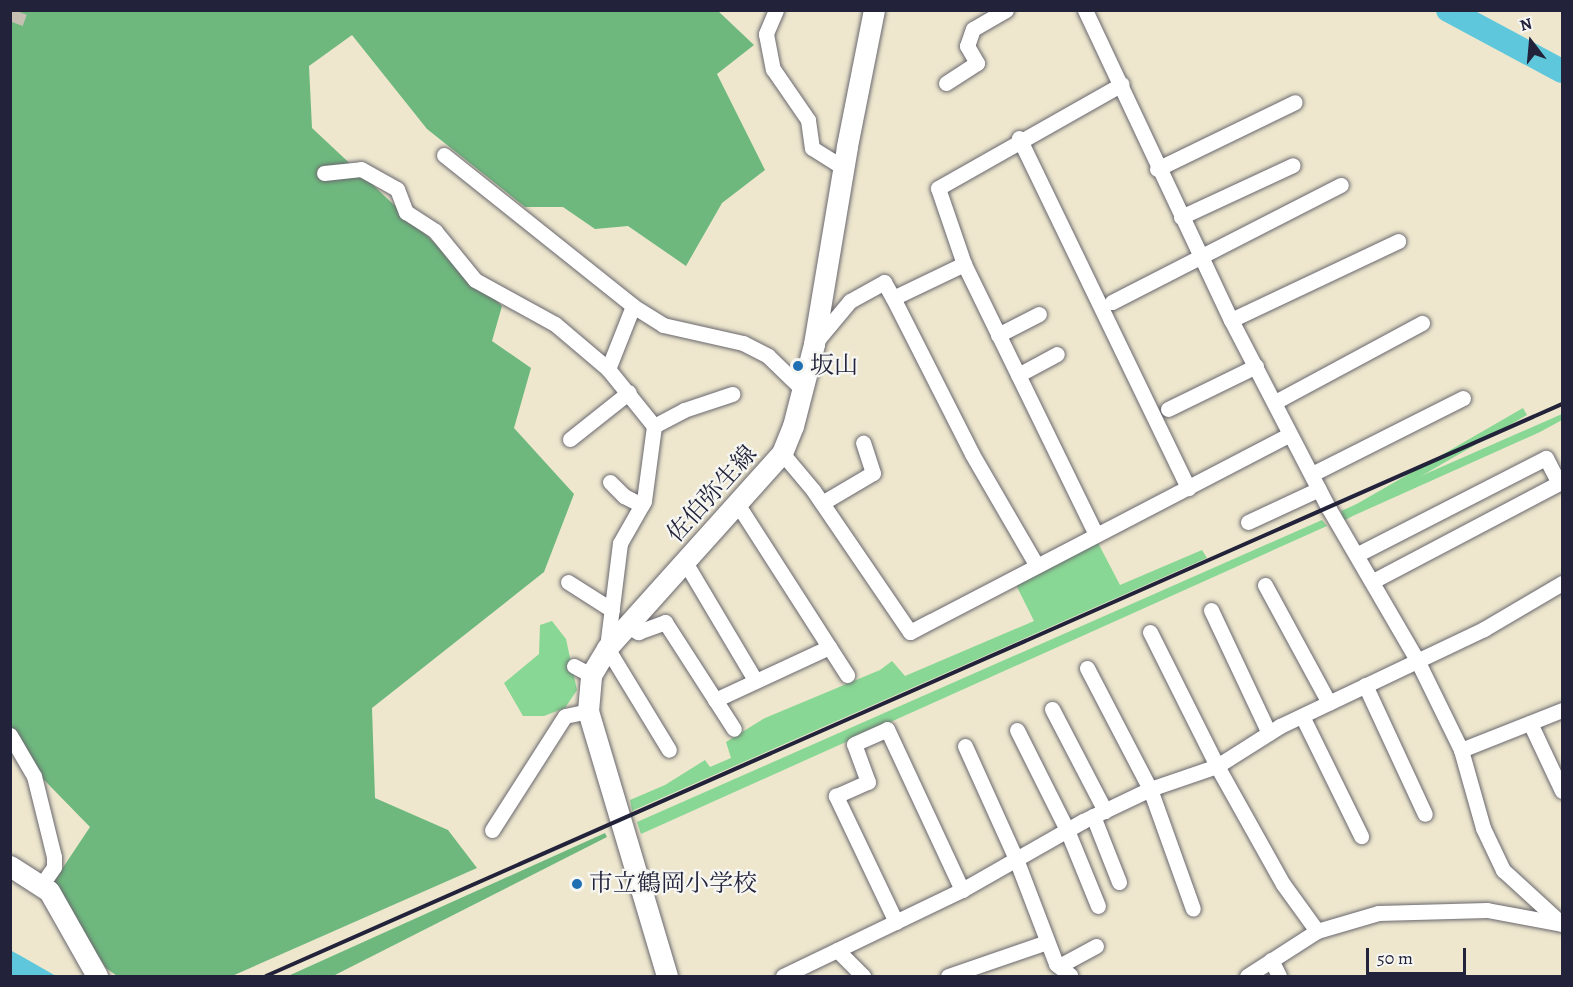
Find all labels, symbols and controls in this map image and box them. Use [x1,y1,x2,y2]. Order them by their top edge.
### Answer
north arrow [1501,12,1561,72]
text: N [1517,13,1535,37]
place label: 坂山 [810,352,858,380]
marker: 坂山 [791,359,805,373]
street label: 佐伯弥生線 [661,440,763,548]
place label: 市立鶴岡小学校 [589,870,757,898]
marker: 市立鶴岡小学校 [570,877,584,891]
scale bar [1369,936,1470,974]
text: 50 m [1377,946,1413,970]

